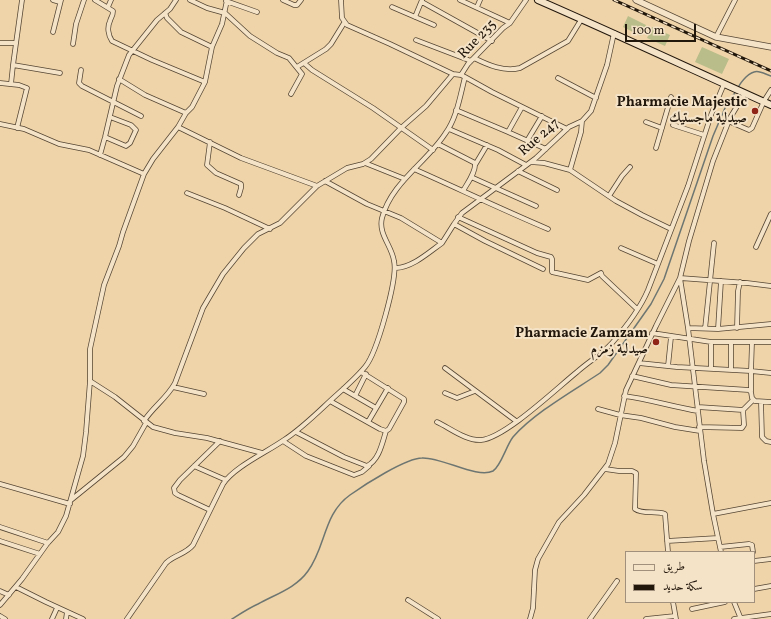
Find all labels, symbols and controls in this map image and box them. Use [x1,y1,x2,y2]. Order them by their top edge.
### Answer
scale bar [627,16,698,42]
street label: Rue 235 [455,17,501,63]
text: 100 m [632,23,664,39]
place label: Pharmacie Majestic صيدلية ماجستيك [617,95,747,128]
marker: Pharmacie Majestic صيدلية ماجستيك [750,106,760,116]
street label: Rue 247 [516,116,564,160]
place label: Pharmacie Zamzam صيدلية زمزم [515,326,648,358]
marker: Pharmacie Zamzam صيدلية زمزم [651,337,661,347]
legend [625,551,755,603]
text: طريق [663,559,685,575]
text: سكة حديد [663,579,703,595]

